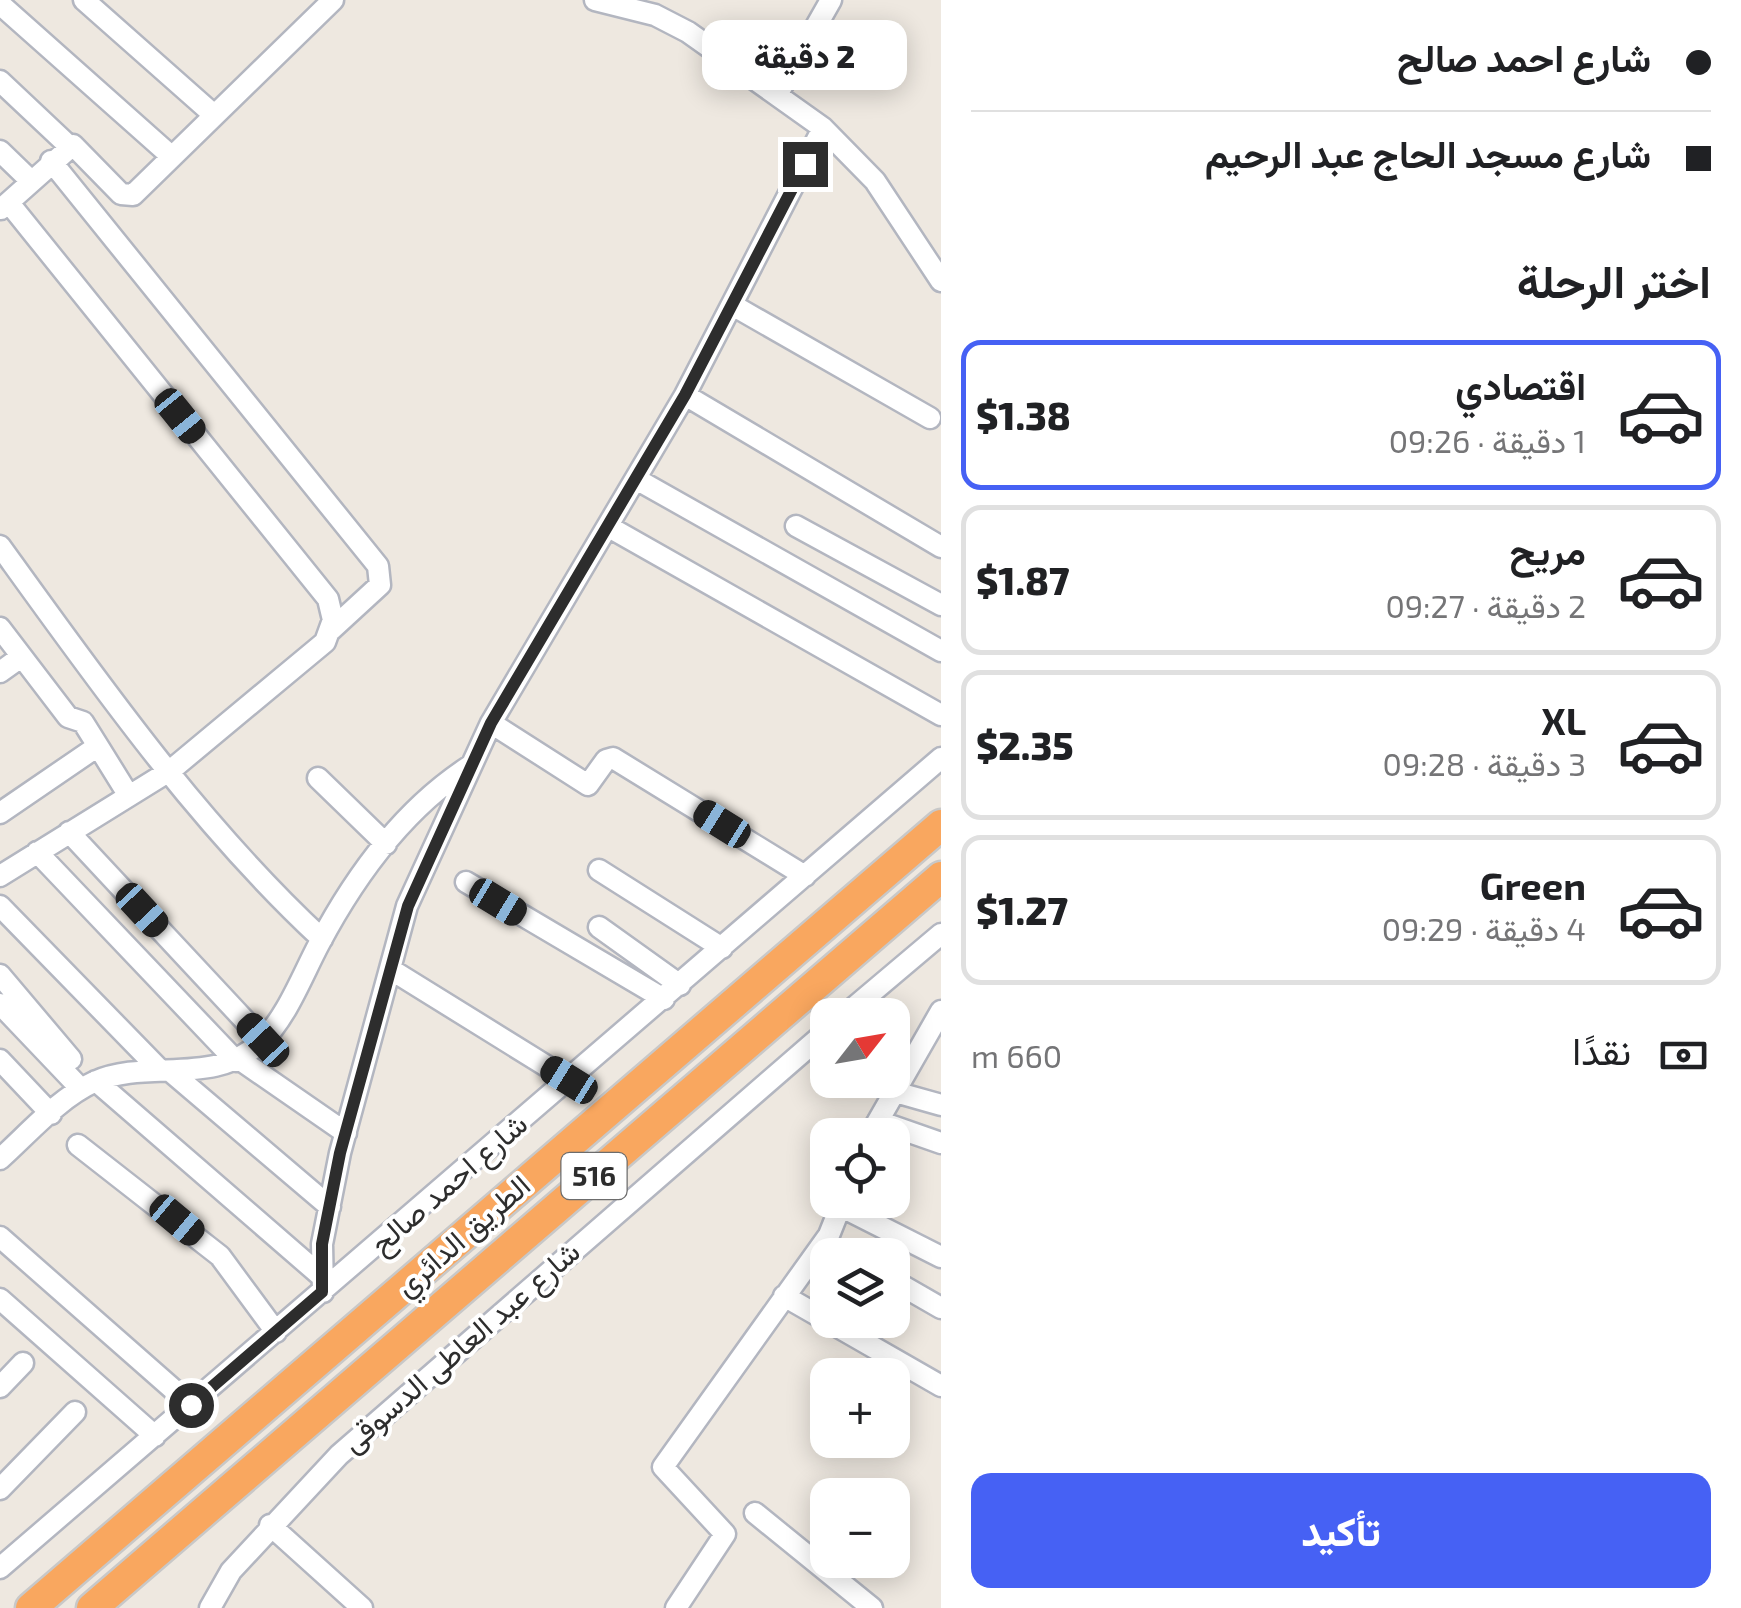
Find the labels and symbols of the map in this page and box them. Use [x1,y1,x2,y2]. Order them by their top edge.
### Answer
callout: 2 دقيقة [702,19,908,89]
route end [783,142,828,187]
car [149,383,211,449]
car [689,795,755,853]
car [465,874,531,930]
car [111,878,173,942]
north arrow [810,998,910,1098]
car [232,1008,294,1072]
car [536,1051,602,1109]
street label: شارع احمد صالح [362,1105,536,1263]
road number: 516 [562,1153,626,1199]
street label: الطريق الدائري [387,1166,542,1309]
car [144,1189,210,1251]
street label: شارع عبد العاطى الدسوقى [333,1232,589,1462]
route start [169,1383,214,1428]

